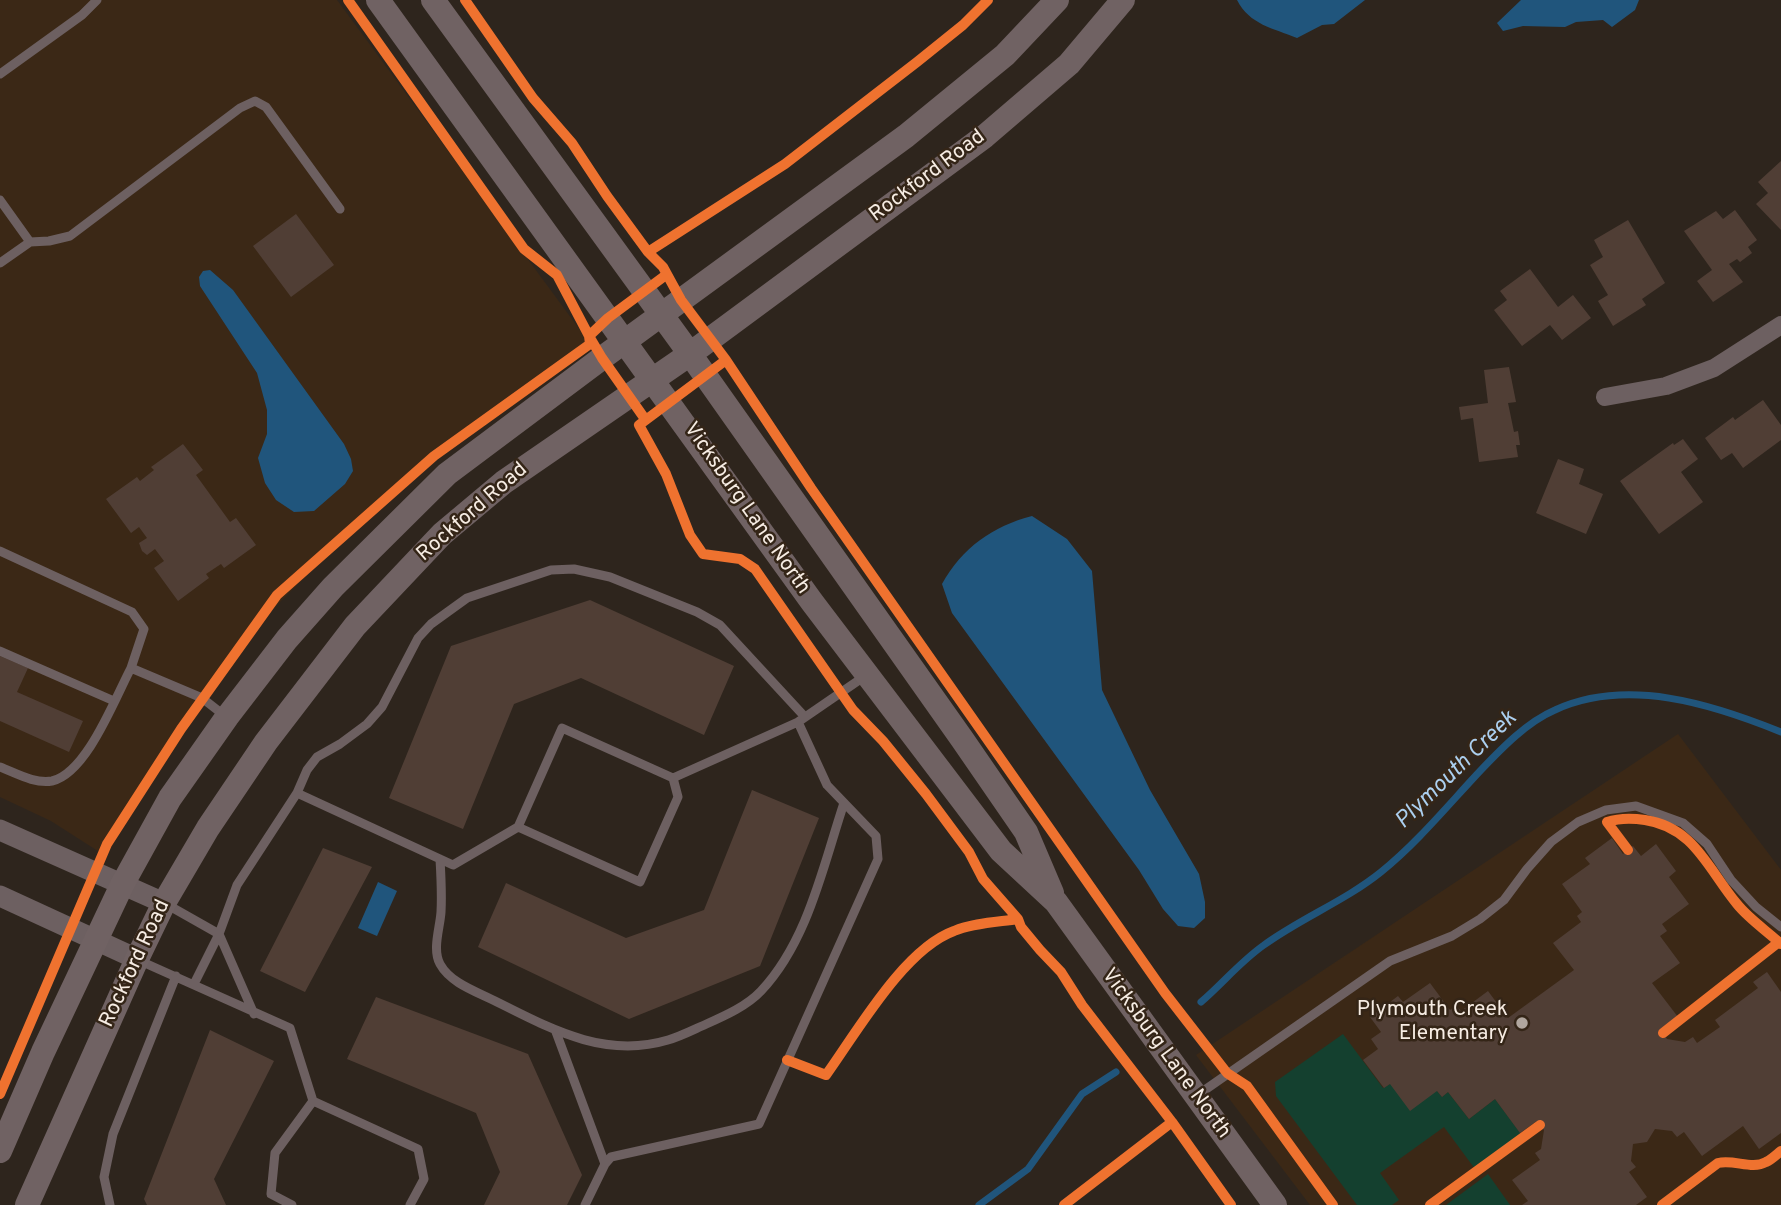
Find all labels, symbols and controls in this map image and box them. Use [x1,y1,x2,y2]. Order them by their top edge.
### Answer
street label: Rockford Road [865,125,991,229]
street label: Vicksburg Lane North [677,418,815,600]
street label: Rockford Road [413,458,533,568]
water label: Plymouth Creek [1390,706,1524,836]
street label: Rockford Road [95,896,177,1032]
street label: Vicksburg Lane North [1095,964,1235,1144]
place label: Plymouth Creek Elementary [1357,998,1508,1048]
marker: Plymouth Creek Elementary [1514,1015,1530,1031]

